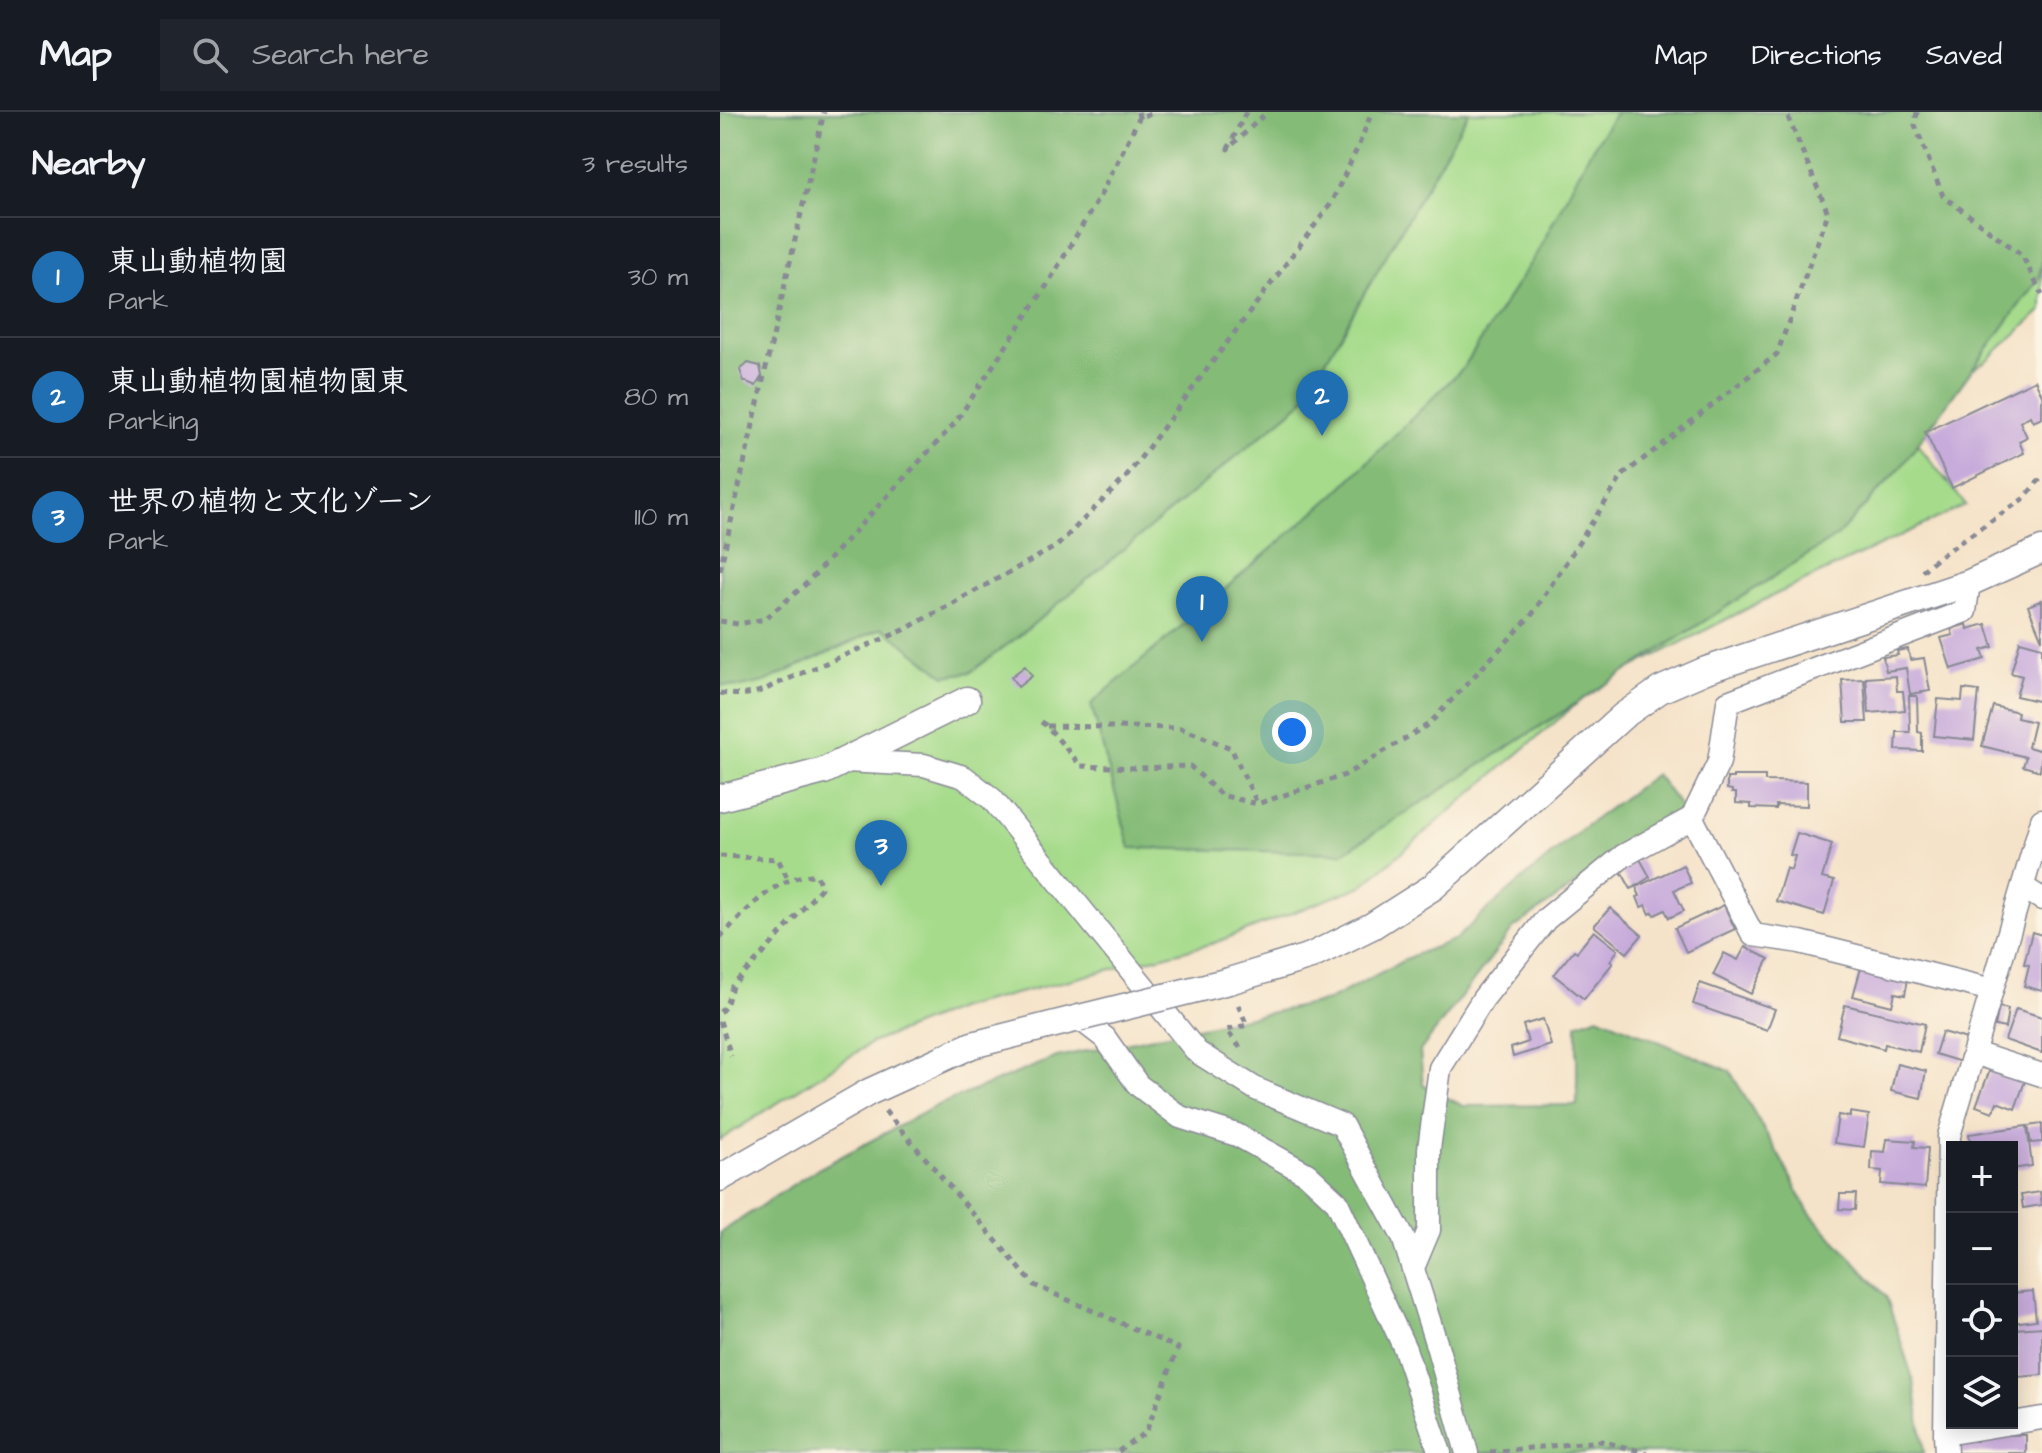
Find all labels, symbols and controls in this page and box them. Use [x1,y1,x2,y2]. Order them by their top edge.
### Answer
search box [160,19,720,91]
text: Map [40,29,112,81]
icon: search [188,33,232,77]
text: Search here [252,34,429,76]
text: Map [1655,36,1708,75]
text: Directions [1752,36,1882,75]
text: Saved [1926,36,2002,75]
text: Nearby [32,140,146,188]
text: 3 results [582,146,688,182]
text: 東山動植物園 [108,241,288,283]
text: 1 [56,259,60,295]
text: 30 m [628,259,688,295]
text: Park [108,283,168,319]
text: 東山動植物園植物園東 [108,361,408,403]
pin: 2 [1296,370,1348,436]
text: 2 [51,379,65,415]
text: 80 m [624,379,688,415]
text: Parking [108,403,198,439]
text: 世界の植物と文化ゾーン [108,481,434,523]
text: 3 [51,499,65,535]
text: 110 m [634,499,688,535]
text: Park [108,523,168,559]
pin: 1 [1176,576,1228,642]
your location [1272,712,1312,752]
pin: 3 [855,820,907,886]
map controls [1946,1141,2018,1429]
button: + [1946,1141,2018,1213]
button: − [1946,1213,2018,1285]
button: locate [1946,1285,2018,1357]
button: layers [1946,1357,2018,1429]

